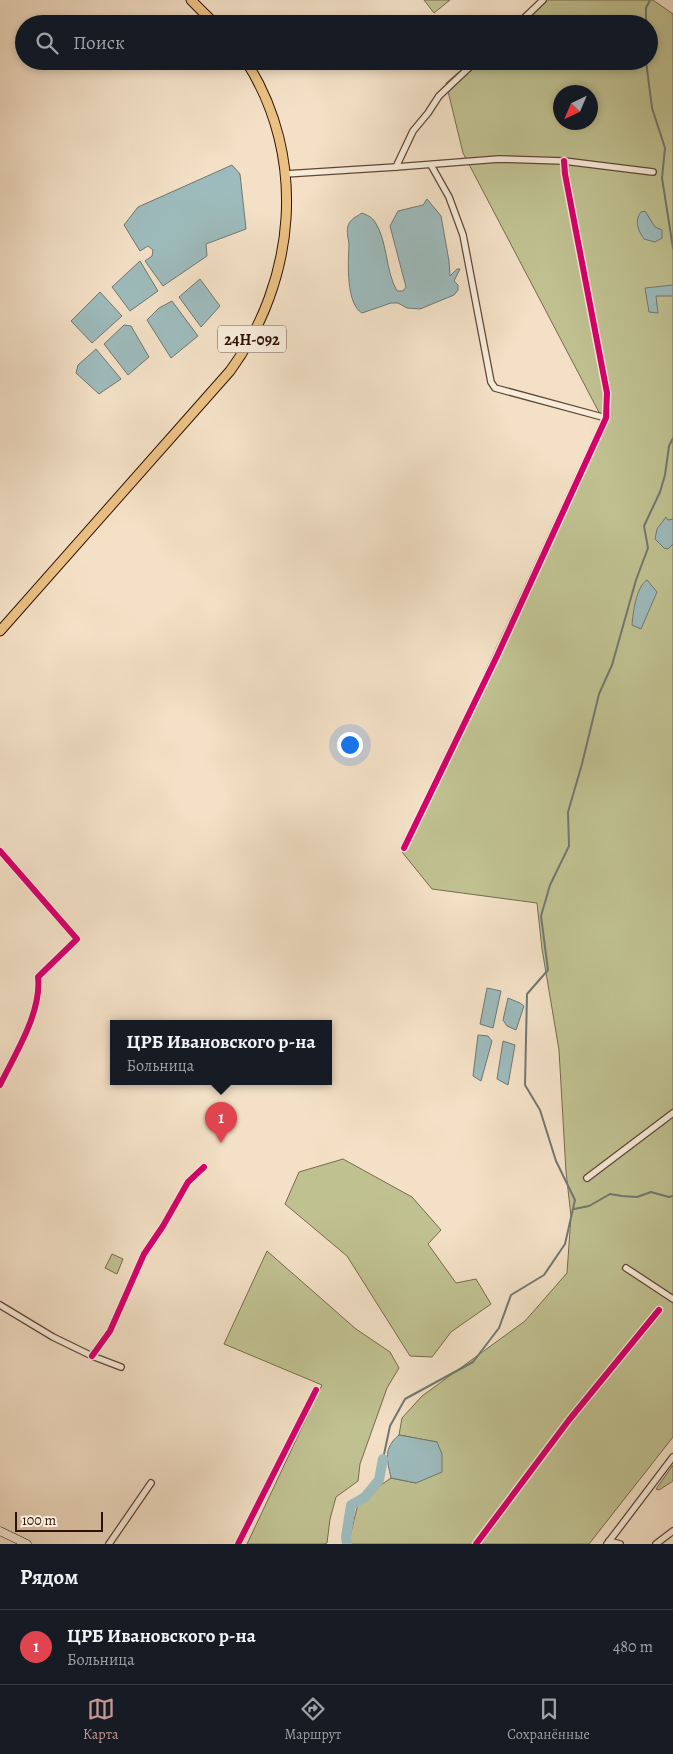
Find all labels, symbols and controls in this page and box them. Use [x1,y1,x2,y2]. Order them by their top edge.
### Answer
search box [15,15,658,70]
icon: search [33,29,61,57]
text: Поиск [73,30,125,56]
north arrow [553,85,598,130]
road number: 24Н-092 [218,326,286,352]
your location [337,732,363,758]
popup [110,1020,332,1085]
text: ЦРБ Ивановского р-на [127,1029,315,1055]
text: Больница [127,1055,194,1077]
pin: 1 [205,1102,237,1143]
scale bar [15,1509,102,1532]
text: 100 m [22,1511,56,1530]
text: Рядом [20,1563,78,1591]
text: ЦРБ Ивановского р-на [67,1623,256,1649]
text: 1 [33,1636,39,1658]
text: 480 m [613,1636,653,1658]
text: Больница [67,1649,135,1671]
tab: Карта [83,1695,118,1744]
tab: Маршрут [285,1695,341,1744]
tab: Сохранённые [507,1695,590,1744]

